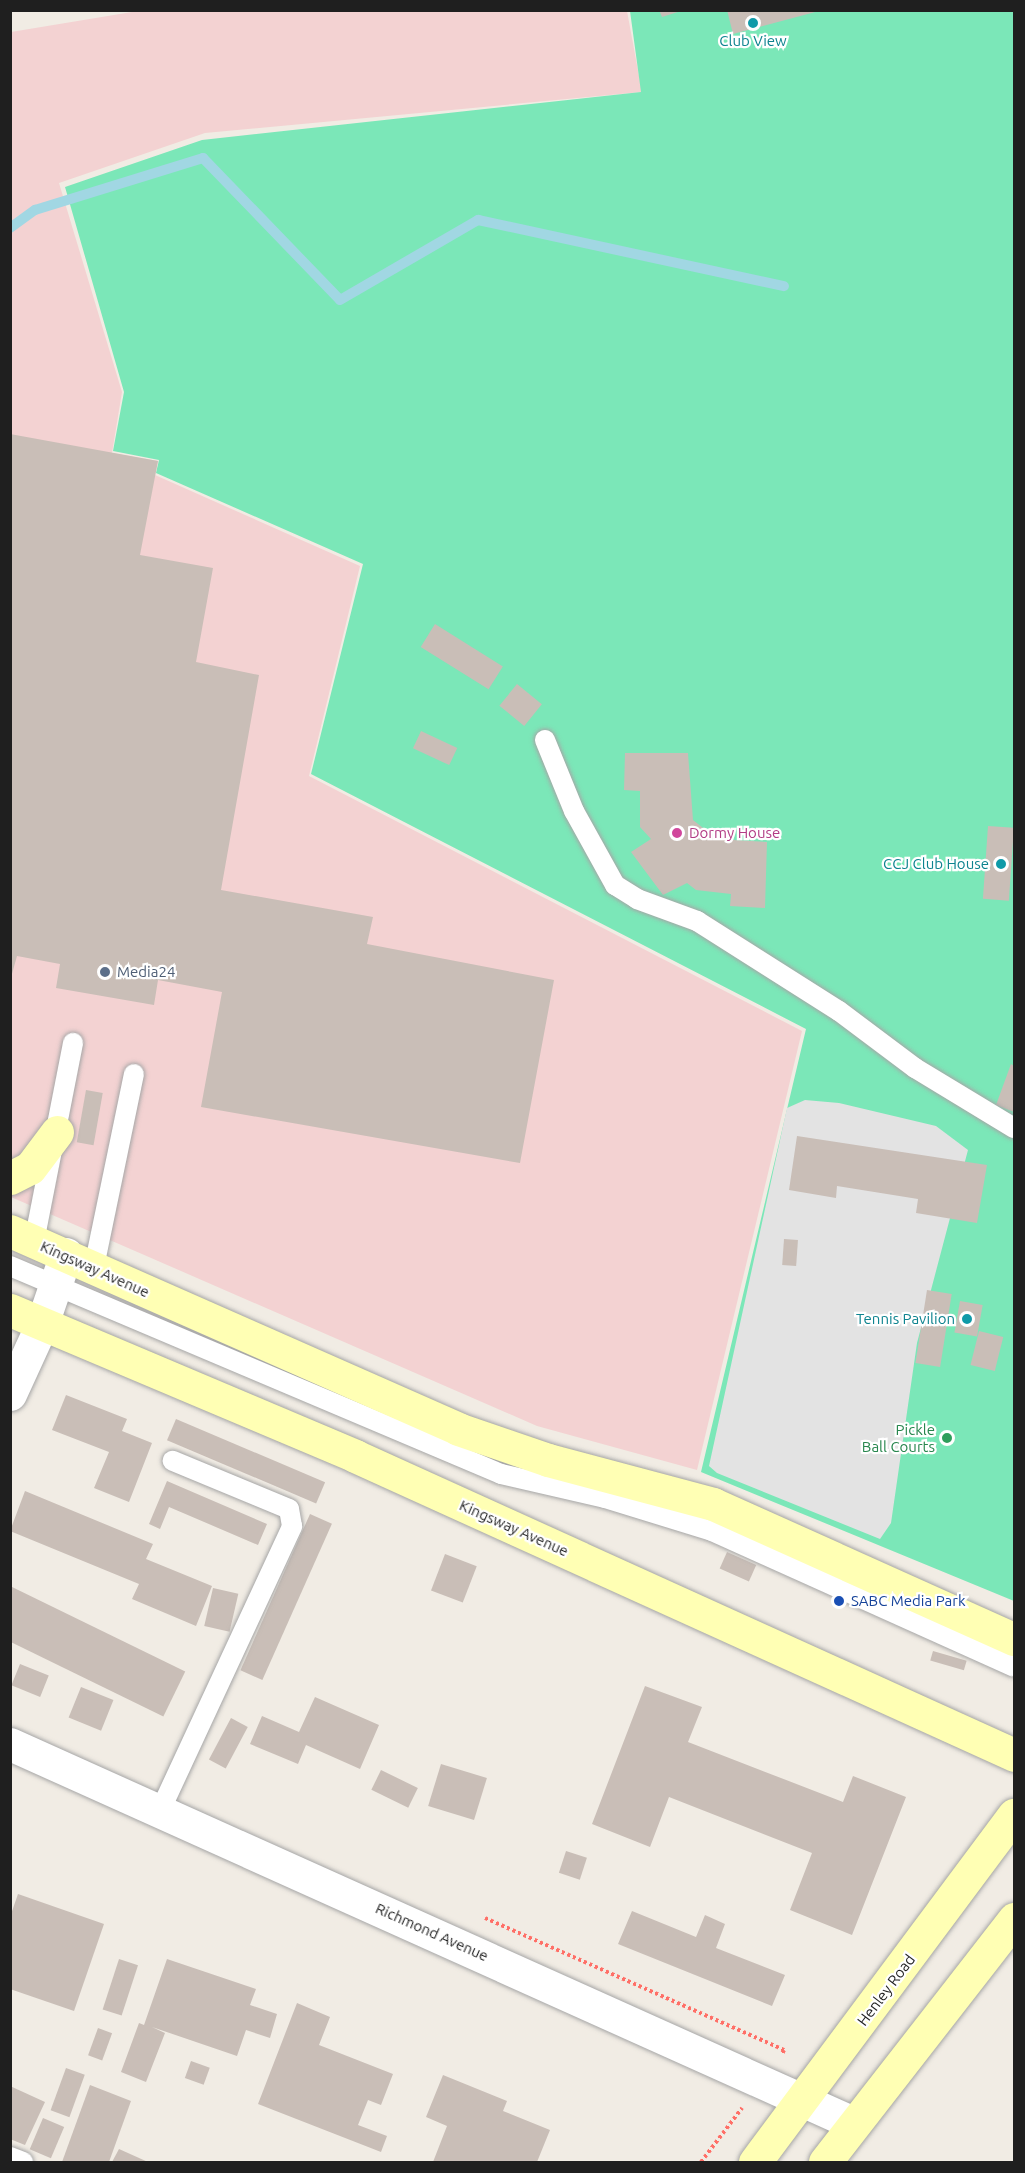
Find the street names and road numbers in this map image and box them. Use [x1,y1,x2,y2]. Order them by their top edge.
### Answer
street label: Kingsway Avenue [38,1237,152,1301]
street label: Kingsway Avenue [457,1496,571,1560]
street label: Richmond Avenue [373,1899,491,1965]
street label: Henley Road [853,1951,919,2029]

